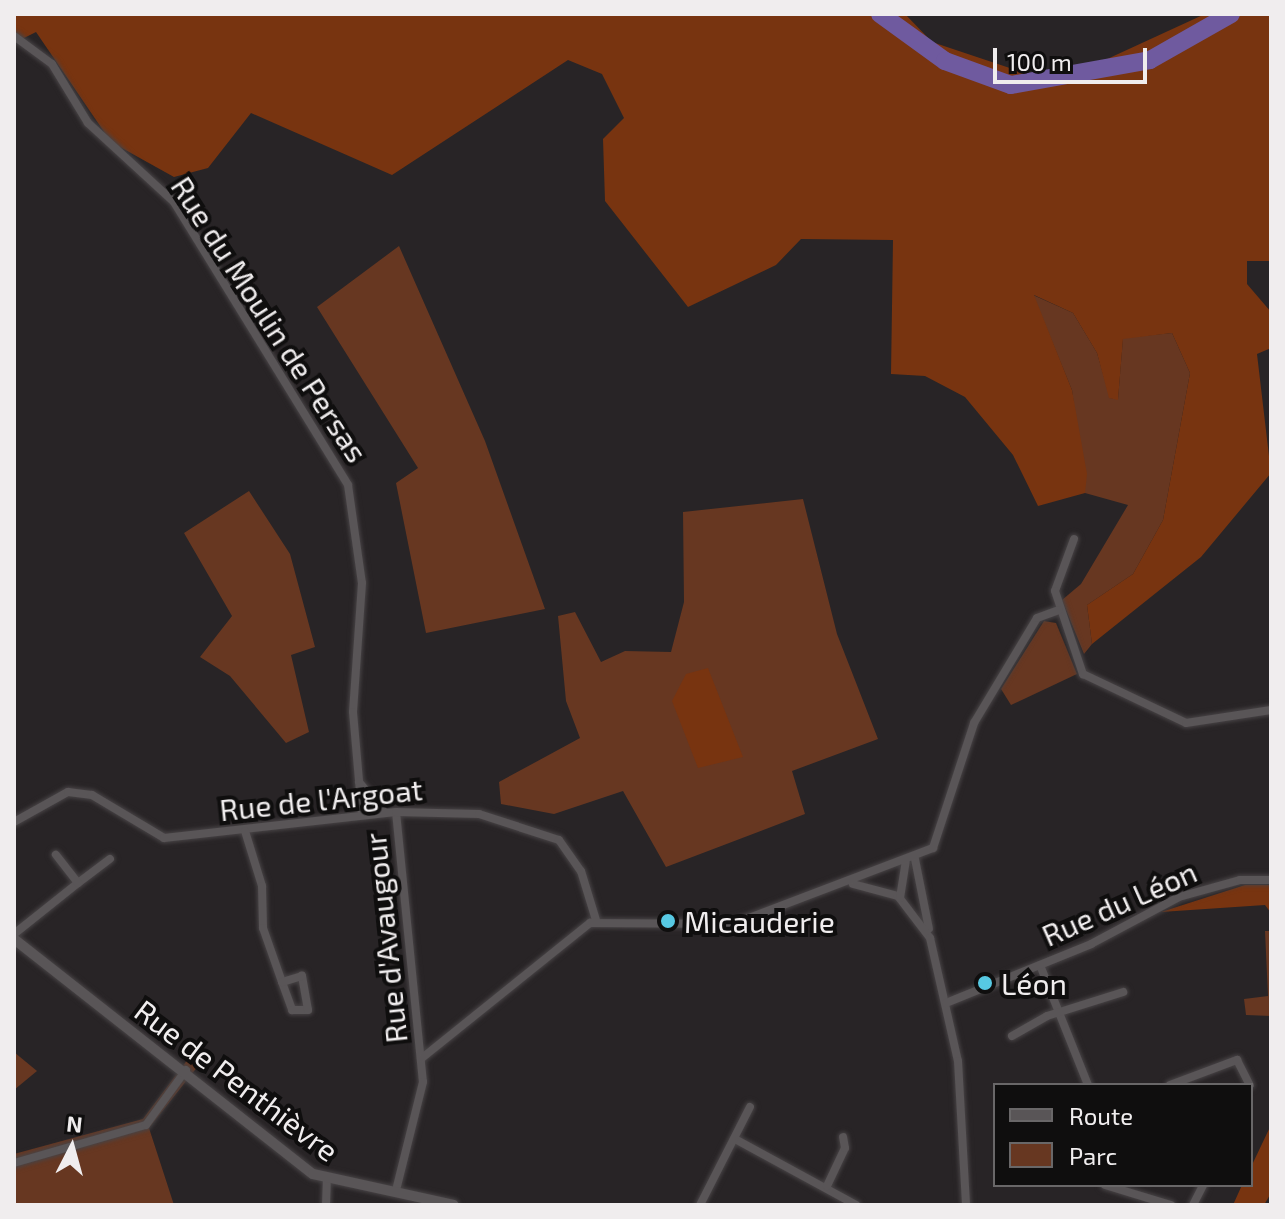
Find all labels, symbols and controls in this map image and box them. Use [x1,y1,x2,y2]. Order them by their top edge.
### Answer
scale bar [997,32,1151,82]
text: 100 m [1007,47,1072,76]
street label: Rue du Moulin de Persas [164,170,376,468]
street label: Rue de l'Argoat [218,770,424,828]
street label: Rue d'Avaugour [356,831,414,1045]
street label: Rue du Léon [1036,853,1202,953]
place label: Micauderie [684,903,835,939]
marker: Micauderie [659,912,677,930]
place label: Léon [1001,965,1067,1001]
marker: Léon [976,974,994,992]
street label: Rue de Penthièvre [128,992,346,1168]
legend [993,1083,1253,1187]
text: Route [1069,1101,1133,1130]
north arrow [32,1107,112,1187]
text: N [65,1109,84,1137]
text: Parc [1069,1141,1117,1170]

